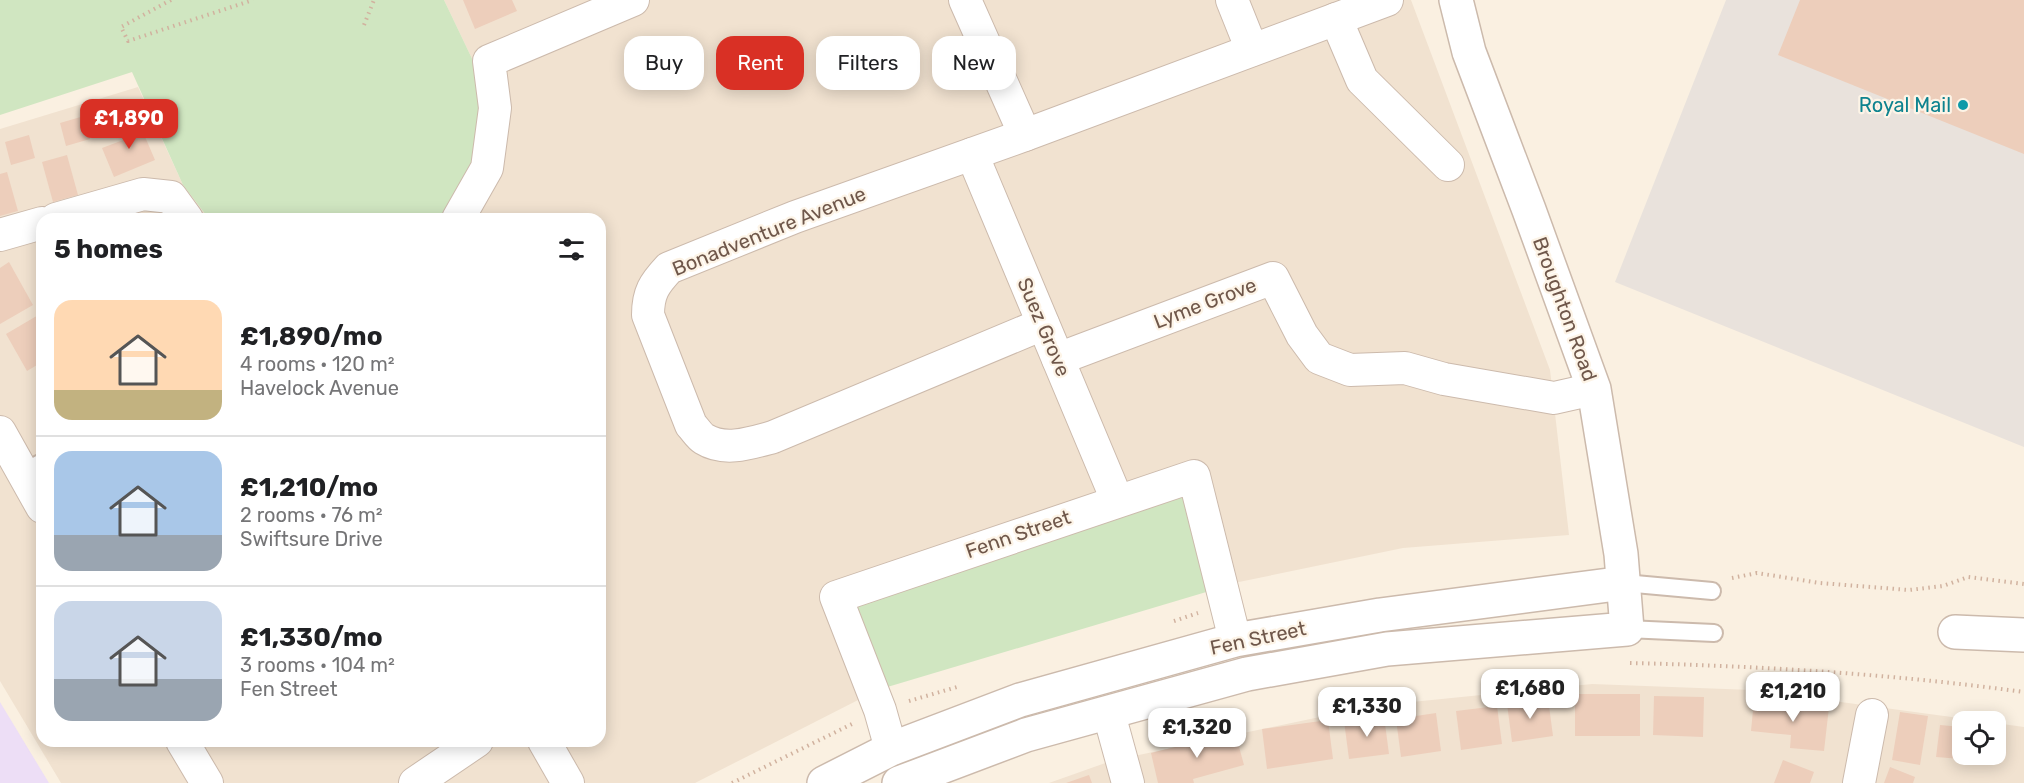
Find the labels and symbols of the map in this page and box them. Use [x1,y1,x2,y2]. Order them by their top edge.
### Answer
place label: Royal Mail [1859,93,1951,117]
marker: Royal Mail [1956,98,1970,112]
pin: £1,890 [80,99,178,150]
street label: Bonadventure Avenue [669,181,869,281]
street label: Broughton Road [1528,233,1602,385]
street label: Lyme Grove [1150,272,1260,334]
street label: Suez Grove [1012,274,1076,380]
street label: Fenn Street [962,505,1074,563]
street label: Fen Street [1208,616,1308,660]
pin: £1,680 [1481,669,1579,720]
pin: £1,210 [1744,672,1842,723]
pin: £1,330 [1318,687,1416,738]
pin: £1,320 [1148,708,1246,759]

